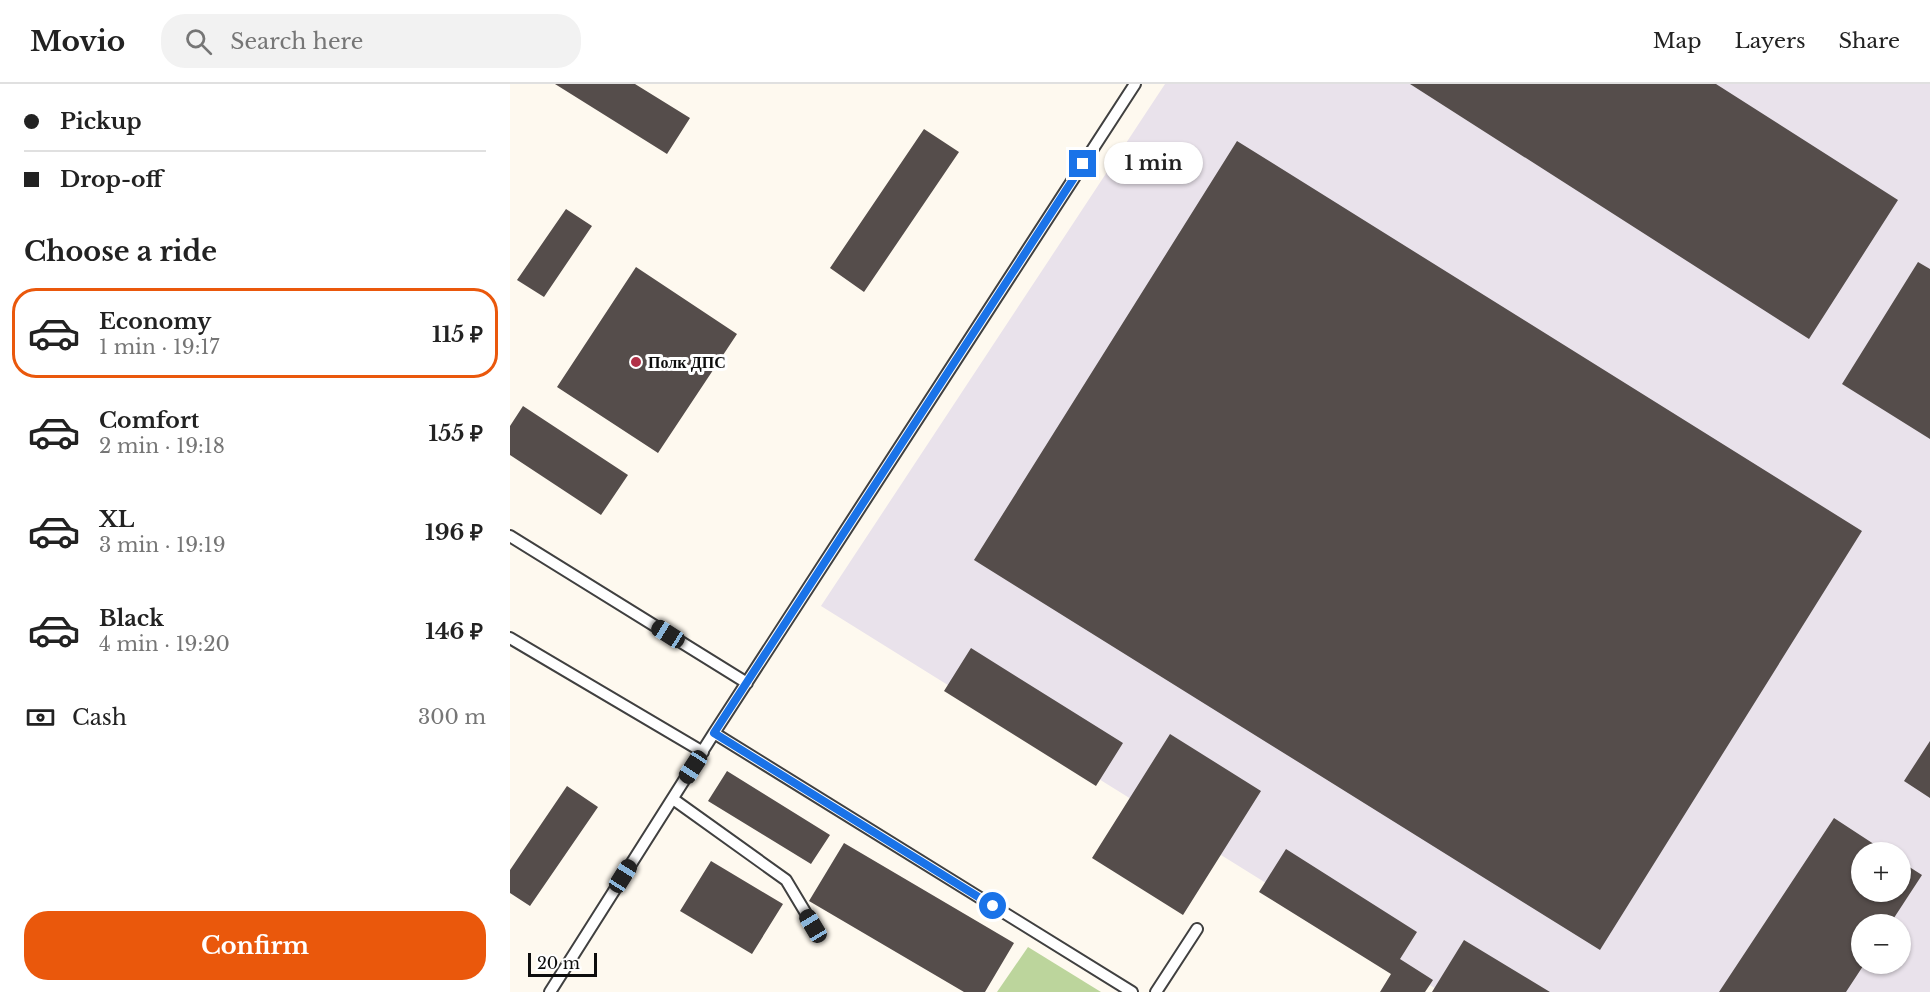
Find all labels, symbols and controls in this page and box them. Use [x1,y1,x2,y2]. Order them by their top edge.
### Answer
search box [161,14,581,68]
text: Movio [30,24,125,59]
icon: search [182,25,215,58]
text: Search here [230,28,363,55]
text: Map [1653,28,1702,54]
text: Layers [1735,28,1806,54]
text: Share [1839,28,1900,54]
text: Pickup [60,108,142,135]
callout: 1 min [1104,143,1203,185]
route end [1069,150,1096,177]
text: 1 min [1125,151,1182,175]
text: Drop-off [60,166,162,193]
text: Choose a ride [24,235,217,268]
icon: car [27,306,81,360]
text: Economy [99,308,211,335]
text: 115 ₽ [432,321,483,348]
text: 1 min · 19:17 [99,335,219,359]
place label: Полк ДПС [648,352,726,372]
marker: Полк ДПС [629,355,643,369]
icon: car [27,405,81,459]
text: Comfort [99,407,199,434]
text: 155 ₽ [429,420,483,447]
text: 2 min · 19:18 [99,434,225,458]
icon: car [27,504,81,558]
text: XL [99,506,134,533]
text: 196 ₽ [425,519,483,546]
text: 3 min · 19:19 [99,533,226,557]
icon: car [27,603,81,657]
text: Black [99,605,164,632]
car [648,617,688,651]
text: 146 ₽ [425,618,483,645]
text: 4 min · 19:20 [99,632,230,656]
icon: cash [24,701,57,734]
text: Cash [72,704,127,731]
text: 300 m [418,705,486,729]
car [676,747,710,787]
map controls [1851,842,1911,974]
button: + [1851,842,1911,902]
car [606,856,640,896]
route start [979,892,1006,919]
car [796,906,830,946]
button: Confirm [24,911,486,980]
button: − [1851,914,1911,974]
scale bar [528,950,597,978]
text: 20 m [537,953,580,973]

